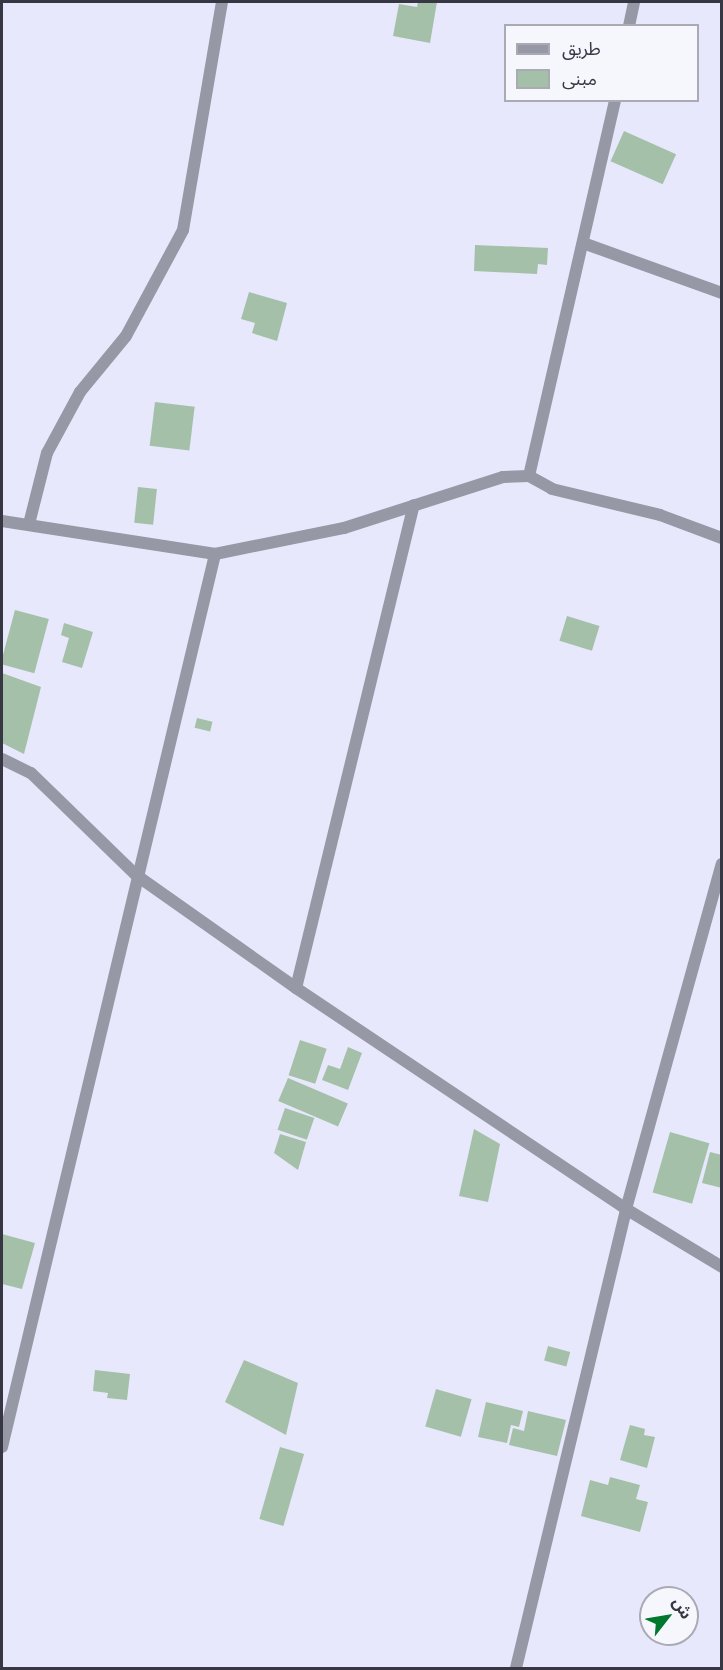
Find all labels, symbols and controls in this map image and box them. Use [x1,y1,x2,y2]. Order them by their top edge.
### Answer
legend [504,24,699,102]
text: طريق [562,36,601,60]
text: مبنى [562,66,597,90]
north arrow [639,1586,699,1646]
text: ش [668,1593,698,1623]

